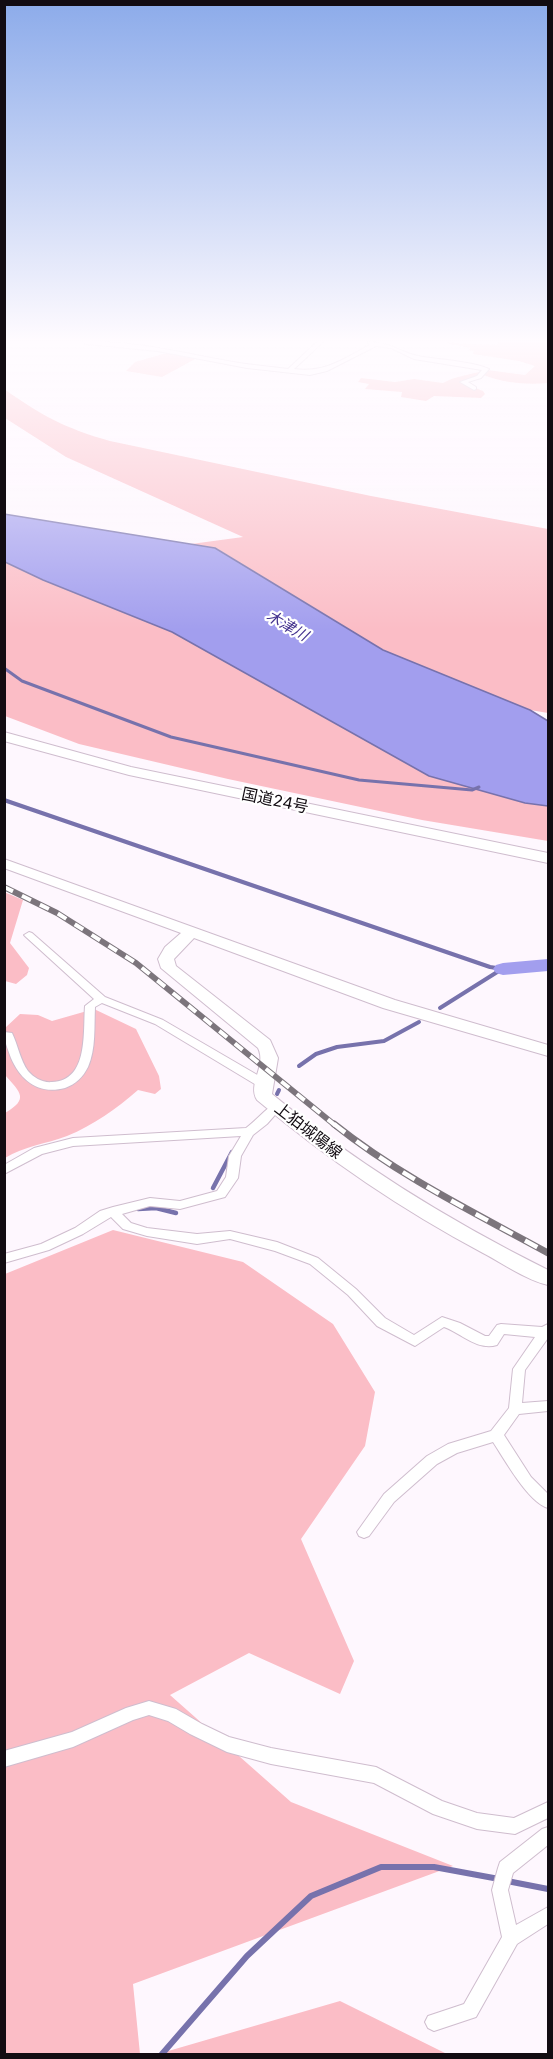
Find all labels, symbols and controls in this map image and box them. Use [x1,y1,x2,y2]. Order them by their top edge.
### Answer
water label: 木津川 [263,607,311,645]
street label: 国道24号 [240,785,310,817]
street label: 上狛城陽線 [271,1099,345,1163]

